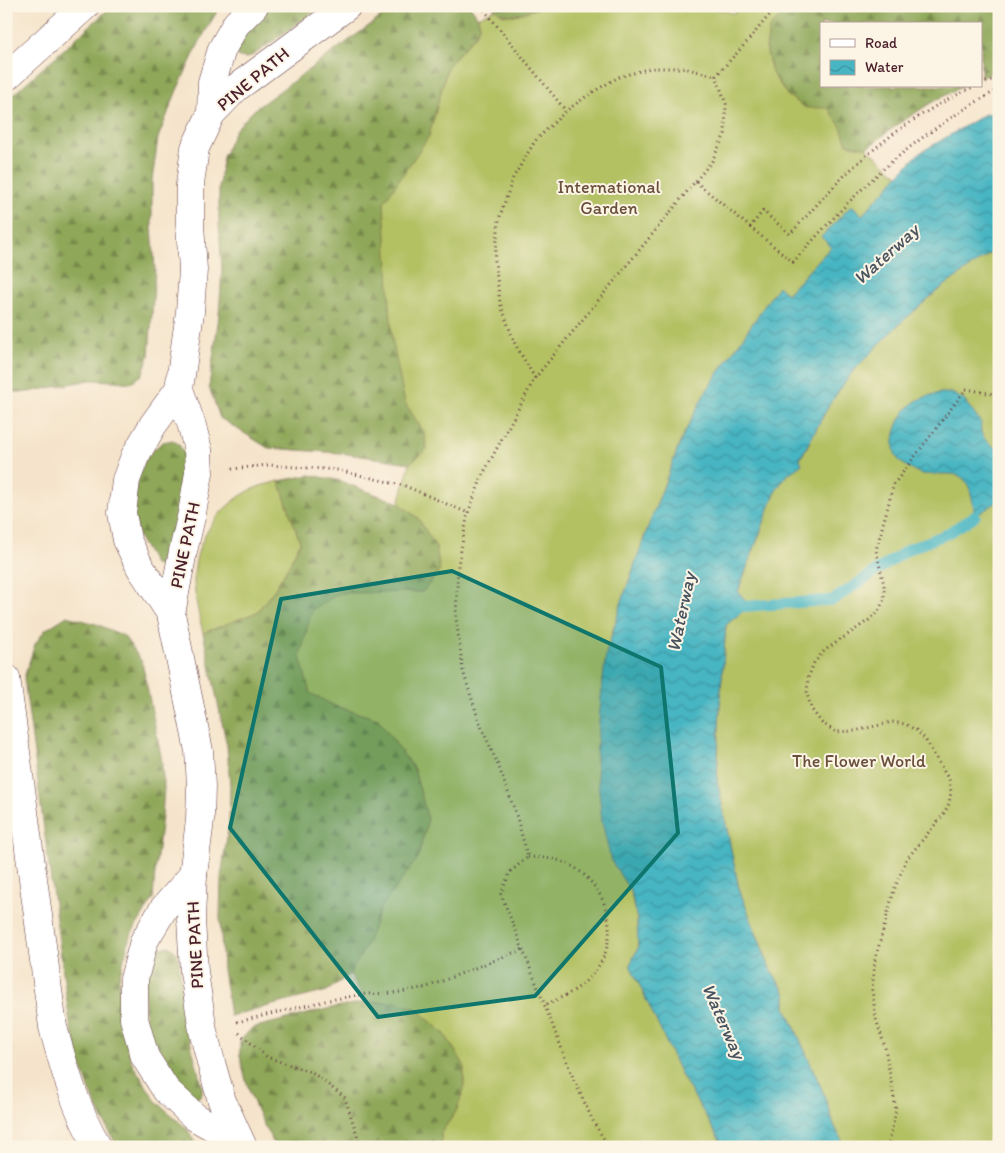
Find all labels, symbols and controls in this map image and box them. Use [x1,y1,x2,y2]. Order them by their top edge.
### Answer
legend [820,22,982,88]
text: Road [865,34,898,52]
street label: PINE PATH [212,42,294,116]
text: Water [865,58,904,76]
park label: International Garden [557,176,661,219]
water label: Waterway [848,217,925,289]
street label: PINE PATH [165,500,205,590]
water label: Waterway [661,568,701,654]
park label: The Flower World [792,750,926,772]
street label: PINE PATH [182,901,208,989]
water label: Waterway [697,980,752,1064]

